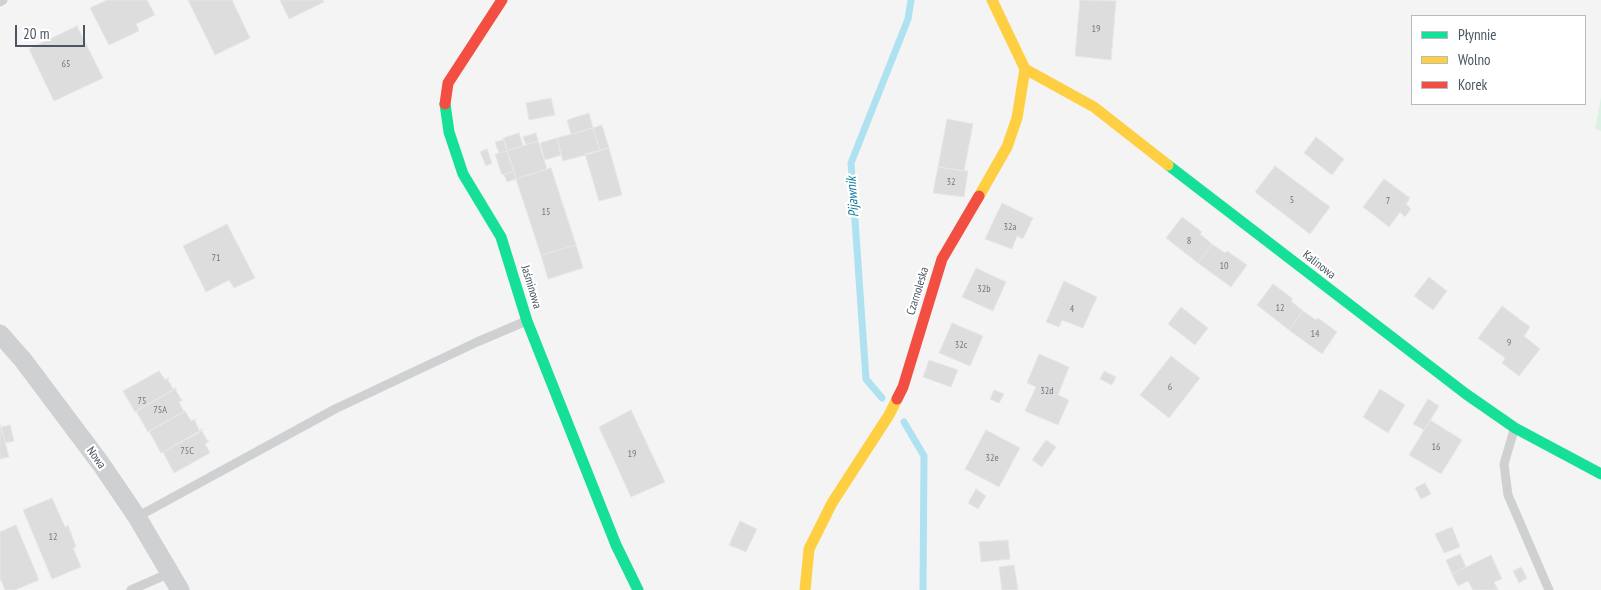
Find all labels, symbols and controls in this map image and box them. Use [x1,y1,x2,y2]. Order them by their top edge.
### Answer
scale bar [18,15,88,47]
legend [1411,15,1586,105]
house number: 19 [1092,23,1100,35]
text: 20 m [23,24,49,43]
text: Płynnie [1458,25,1497,44]
text: Wolno [1458,50,1491,69]
house number: 65 [62,58,70,70]
text: Korek [1458,75,1487,94]
water label: Pijawnik [843,176,863,218]
house number: 32 [947,176,955,188]
house number: 5 [1290,194,1294,206]
house number: 7 [1386,195,1390,207]
house number: 15 [542,206,550,218]
house number: 32a [1004,221,1016,233]
house number: 8 [1187,235,1191,247]
street label: Kalinowa [1300,248,1338,282]
house number: 71 [212,252,220,264]
house number: 10 [1220,260,1228,272]
street label: Jaśminowa [518,264,544,310]
street label: Czarnoleska [904,265,932,317]
house number: 32b [977,283,991,295]
house number: 12 [1276,302,1284,314]
house number: 4 [1070,303,1074,315]
house number: 14 [1311,328,1319,340]
house number: 9 [1507,337,1511,349]
house number: 32c [955,339,967,351]
house number: 6 [1168,381,1172,393]
house number: 32d [1040,385,1054,397]
house number: 75 [138,395,146,407]
house number: 75A [153,404,167,416]
house number: 16 [1432,441,1440,453]
street label: Nowa [83,444,109,472]
house number: 75C [180,445,194,457]
house number: 19 [628,448,636,460]
house number: 32e [985,452,999,464]
house number: 12 [49,531,57,543]

